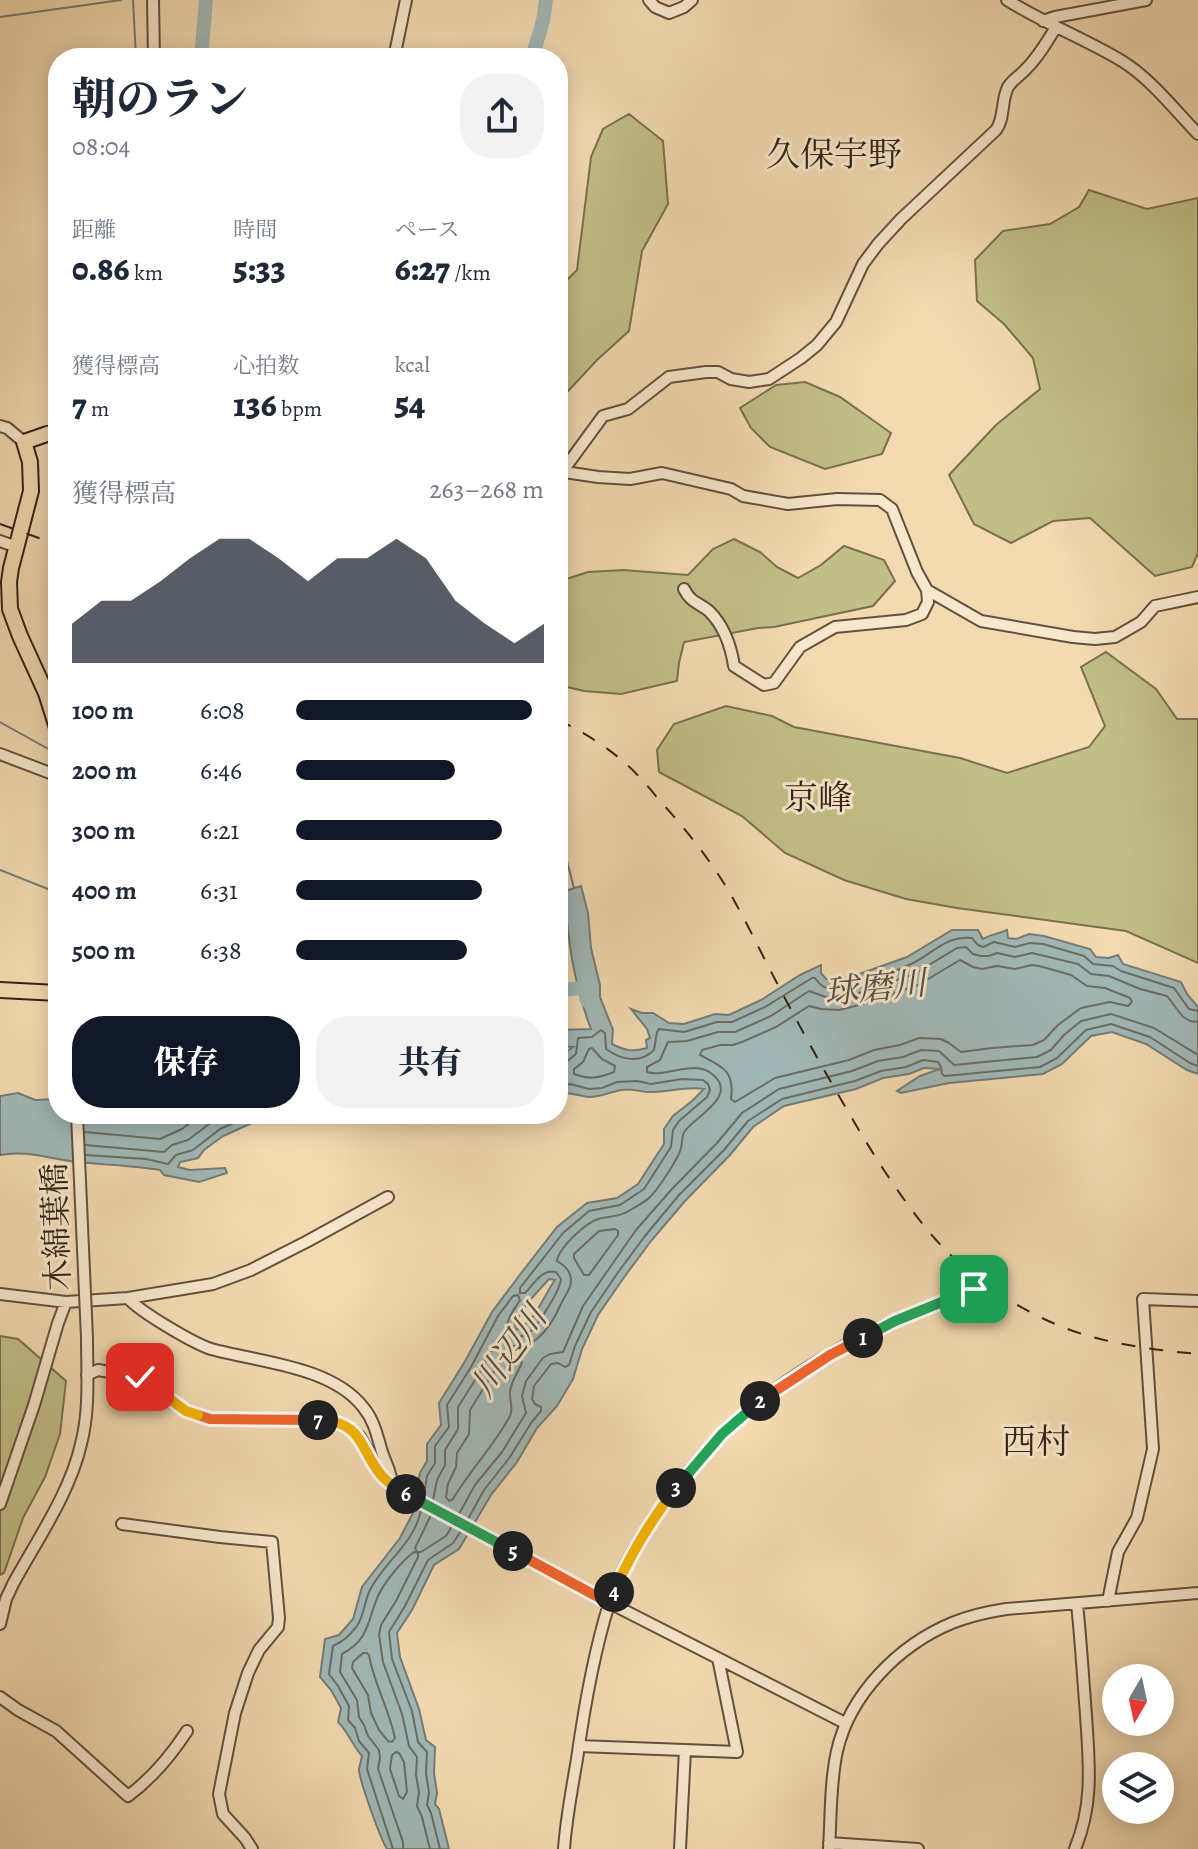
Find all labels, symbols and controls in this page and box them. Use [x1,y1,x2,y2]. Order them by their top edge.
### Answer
text: 朝のラン [72,69,248,129]
button: share [460,74,544,158]
text: 08:04 [72,129,130,164]
district label: 久保宇野 [766,131,902,178]
text: 距離 [72,215,116,245]
text: 時間 [233,215,277,245]
text: ペース [395,215,460,245]
text: 0.86 [72,245,130,292]
text: 5:33 [233,245,286,292]
text: 6:27 [395,245,450,292]
text: km [130,258,163,288]
text: /km [450,258,491,288]
text: kcal [395,350,430,380]
text: 獲得標高 [72,351,160,381]
text: 心拍数 [233,351,299,381]
text: 54 [395,380,425,427]
text: 7 [72,381,87,428]
text: 136 [233,381,277,428]
text: m [87,394,109,424]
text: bpm [277,394,322,424]
text: 263–268 m [429,472,544,507]
text: 獲得標高 [72,476,176,511]
text: 100 m [72,693,134,728]
text: 6:08 [200,693,245,728]
text: 200 m [72,753,137,788]
text: 6:46 [200,753,242,788]
district label: 京峰 [784,774,852,821]
text: 300 m [72,813,136,848]
text: 6:21 [200,813,239,848]
text: 400 m [72,873,137,908]
text: 6:31 [200,873,238,908]
text: 500 m [72,933,136,968]
text: 6:38 [200,933,242,968]
water label: 球磨川 [822,958,932,1016]
button: 保存 [72,1016,300,1108]
button: 共有 [316,1016,544,1108]
street label: 木綿葉橋 [32,1162,80,1292]
pin [940,1255,1008,1323]
icon: arrive [952,1267,996,1311]
water label: 川辺川 [459,1293,560,1406]
pin: 1 [843,1318,883,1358]
text: 1 [859,1323,867,1353]
pin [106,1343,174,1411]
icon: check [118,1355,162,1399]
pin: 2 [740,1381,780,1421]
text: 2 [755,1386,765,1416]
pin: 7 [298,1400,338,1440]
text: 7 [313,1405,323,1435]
district label: 西村 [1002,1418,1070,1465]
pin: 3 [656,1468,696,1508]
text: 3 [671,1473,681,1503]
pin: 6 [386,1474,426,1514]
text: 6 [401,1479,411,1509]
pin: 5 [493,1531,533,1571]
text: 5 [508,1536,518,1566]
pin: 4 [594,1572,634,1612]
text: 4 [609,1577,619,1607]
north arrow [1102,1664,1174,1736]
map controls [1102,1664,1174,1824]
button: layers [1102,1752,1174,1824]

